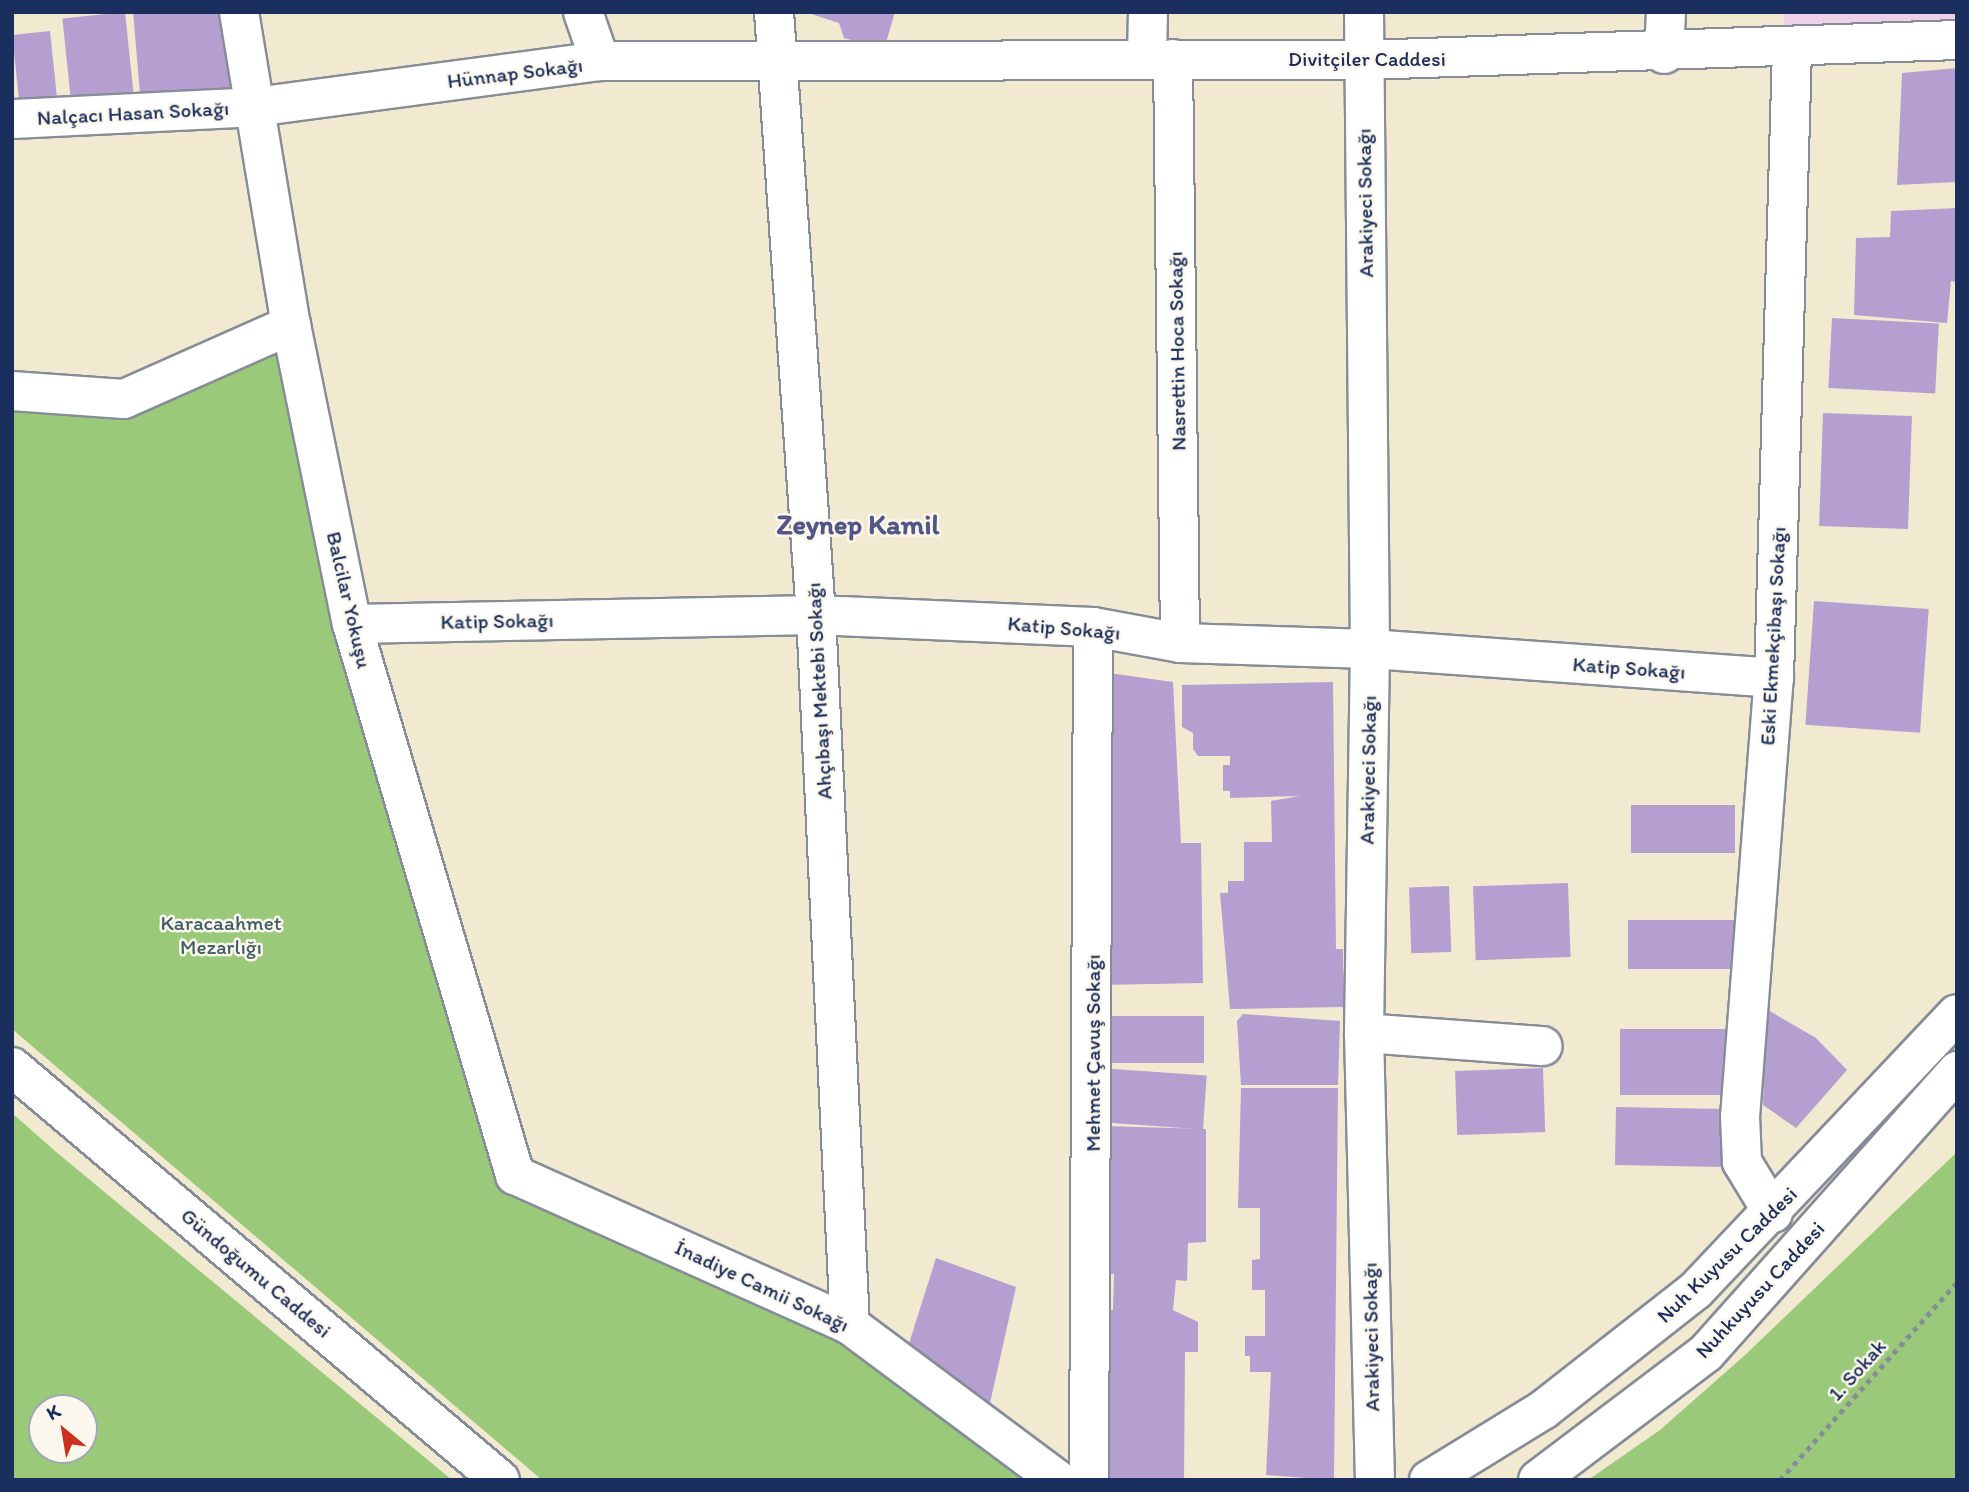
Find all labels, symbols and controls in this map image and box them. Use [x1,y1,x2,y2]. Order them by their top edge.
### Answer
street label: Divitçiler Caddesi [1288,46,1446,72]
street label: Hünnap Sokağı [446,52,584,94]
street label: Nalçacı Hasan Sokağı [37,95,229,131]
street label: Arakiyeci Sokağı [1351,128,1379,278]
street label: Nasrettin Hoca Sokağı [1163,251,1191,451]
district label: Zeynep Kamil [777,507,939,541]
street label: Eski Ekmekçibaşı Sokağı [1755,526,1791,746]
street label: Balcilar Yokuşu [321,529,377,671]
street label: Ahçıbaşı Mektebi Sokağı [801,582,837,800]
street label: Katip Sokağı [441,607,553,635]
street label: Katip Sokağı [1007,611,1121,645]
street label: Katip Sokağı [1572,652,1686,684]
street label: Arakiyeci Sokağı [1354,695,1382,845]
park label: Karacaahmet Mezarlığı [160,910,282,960]
street label: Mehmet Çavuş Sokağı [1080,955,1106,1151]
street label: Nuh Kuyusu Caddesi [1652,1182,1802,1328]
street label: Gündoğumu Caddesi [176,1203,336,1343]
street label: Nuhkuyusu Caddesi [1690,1216,1830,1364]
street label: İnadiye Camii Sokağı [671,1235,853,1337]
street label: Arakiyeci Sokağı [1357,1262,1385,1412]
street label: 1. Sokak [1823,1334,1891,1406]
north arrow [28,1394,98,1464]
text: K [42,1399,64,1425]

